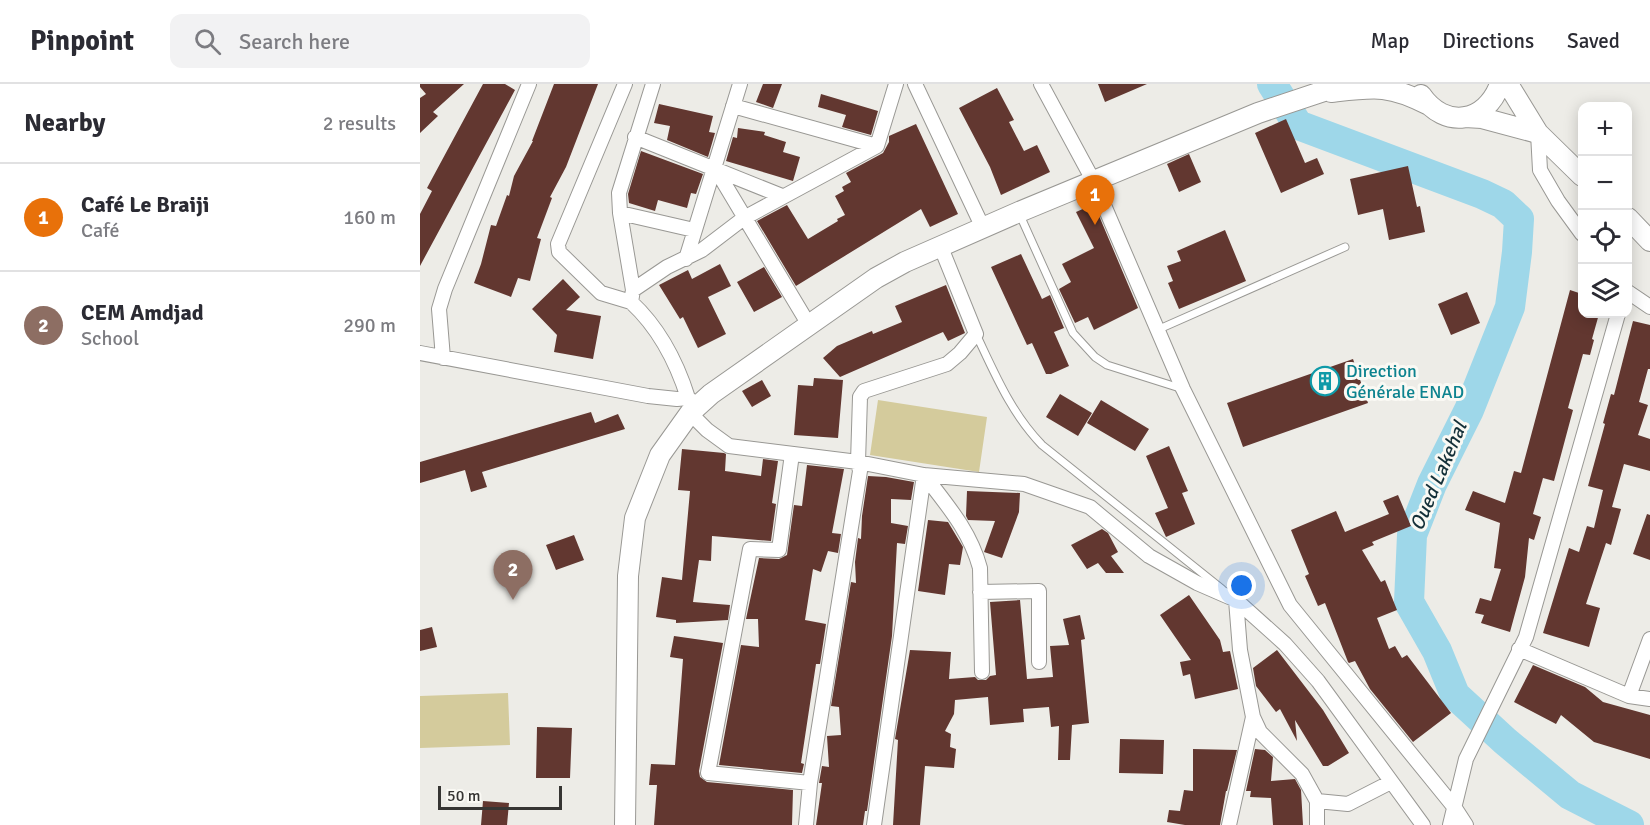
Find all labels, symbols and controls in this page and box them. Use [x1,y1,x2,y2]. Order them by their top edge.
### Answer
search box [170,14,590,68]
text: Pinpoint [30,24,134,58]
icon: search [191,25,224,58]
text: Search here [239,28,350,55]
text: Map [1371,28,1409,54]
text: Directions [1442,28,1534,54]
text: Saved [1567,28,1620,54]
map controls [1578,102,1632,318]
button: + [1578,102,1632,156]
text: Nearby [24,107,105,139]
text: 2 results [323,111,396,136]
button: − [1578,156,1632,210]
pin: 1 [1076,176,1114,225]
text: Café Le Braiji [81,191,209,218]
text: 1 [38,205,49,230]
text: 160 m [343,205,396,230]
button: locate [1578,210,1632,264]
text: Café [81,218,120,243]
button: layers [1578,264,1632,318]
text: CEM Amdjad [81,299,204,326]
text: 2 [38,313,49,338]
text: 290 m [343,313,396,338]
text: School [81,326,139,351]
place label: Direction Générale ENAD [1346,360,1464,403]
building icon: Direction Générale ENAD [1309,365,1341,397]
water label: Oued Lakehal [1404,416,1473,534]
pin: 2 [494,550,532,600]
your location [1227,571,1256,600]
scale bar [438,783,562,810]
text: 50 m [447,786,481,806]

